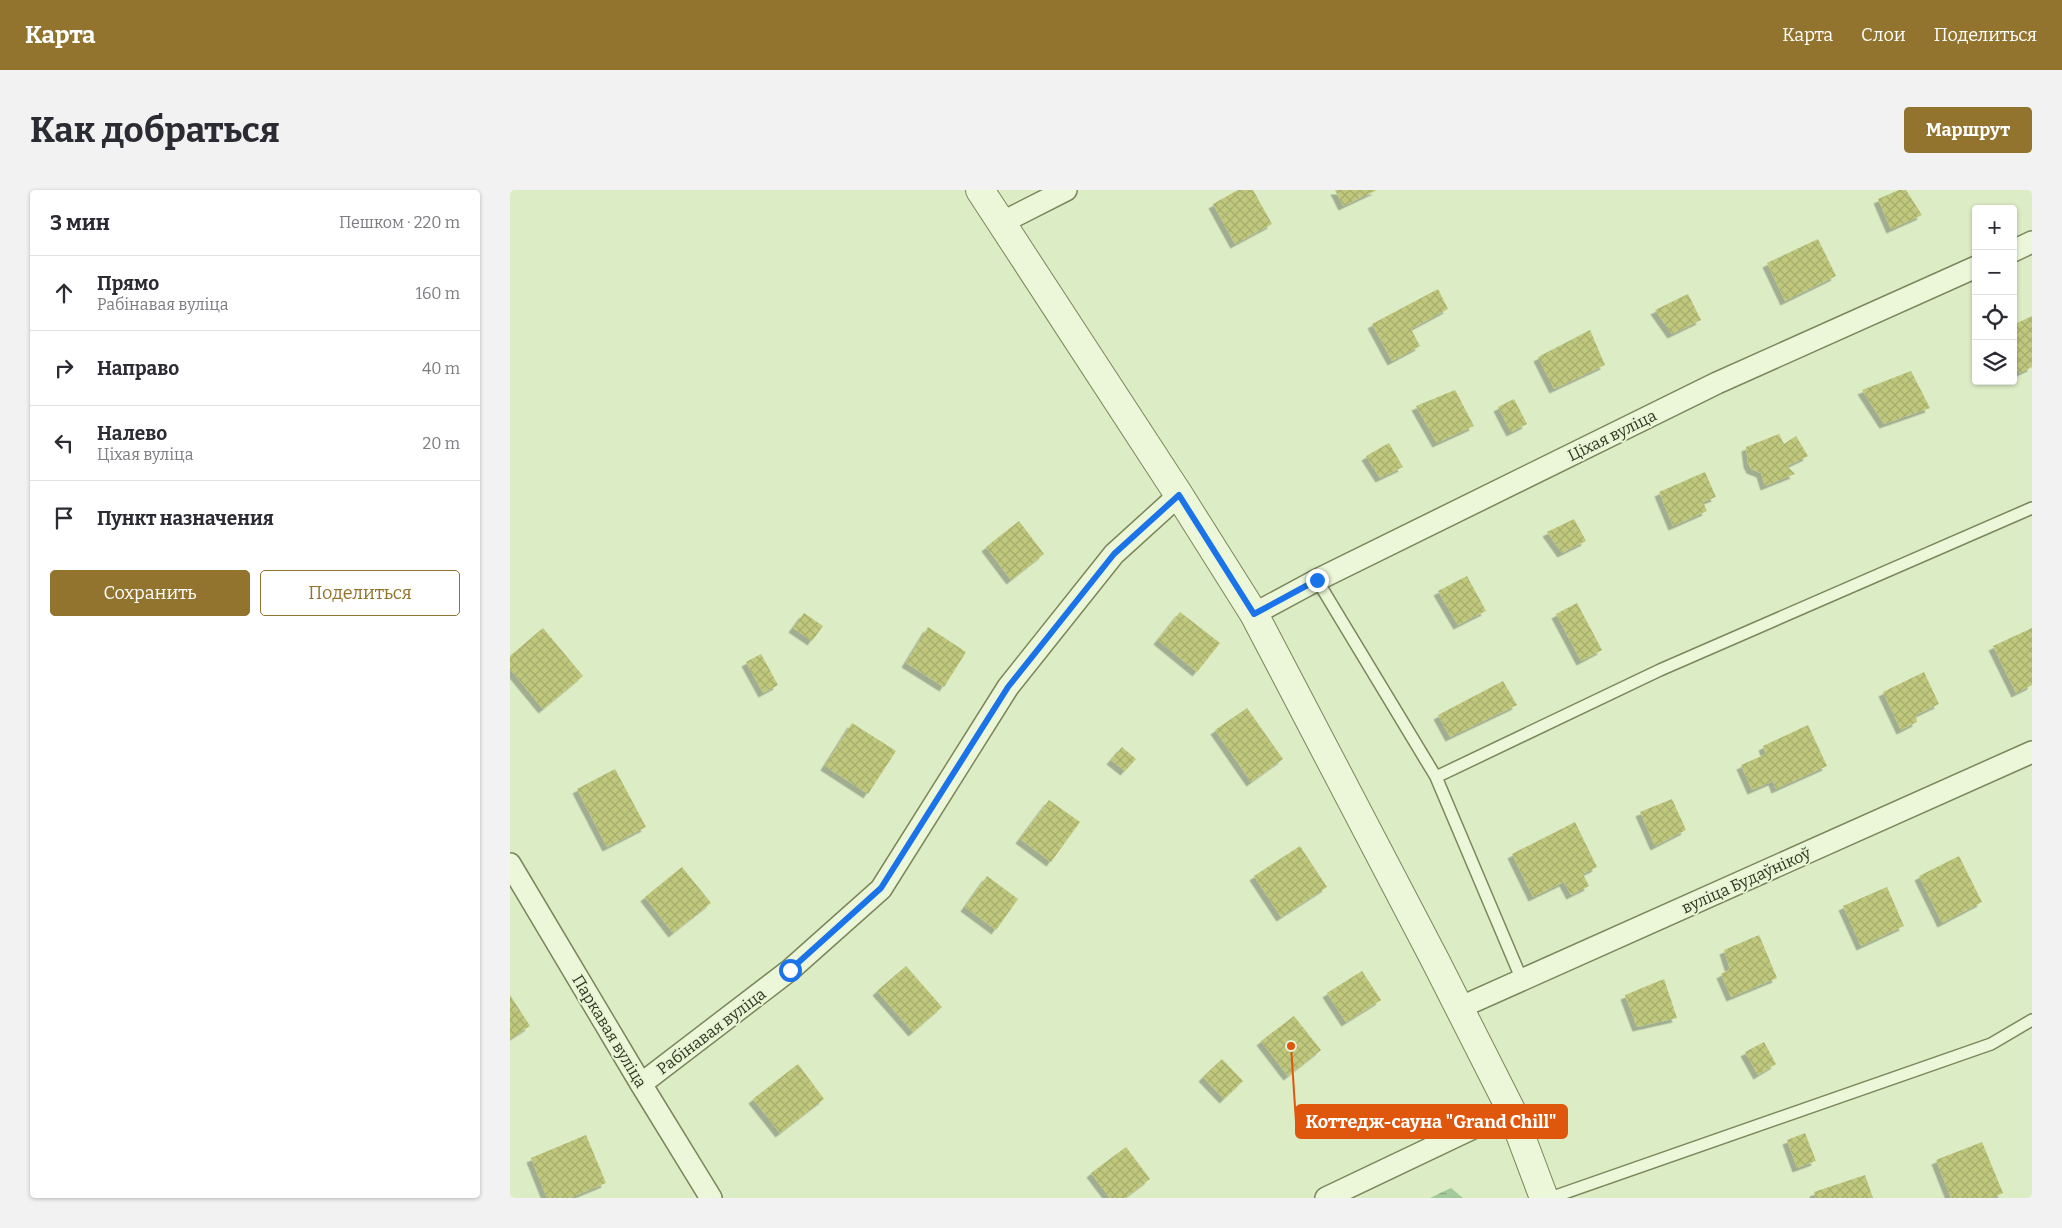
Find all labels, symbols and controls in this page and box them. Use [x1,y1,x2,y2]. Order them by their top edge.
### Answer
text: Карта [25,21,95,49]
text: Карта [1782,24,1833,46]
text: Слои [1861,24,1906,46]
text: Поделиться [1934,24,2037,46]
button: Маршрут [1904,107,2032,153]
text: Как добраться [30,109,280,151]
map controls [1972,205,2017,385]
button: + [1972,205,2017,250]
text: 3 мин [50,210,110,236]
text: Пешком · 220 m [339,213,460,232]
button: − [1972,250,2017,295]
text: Прямо [97,272,159,295]
icon: ahead [50,279,78,307]
text: 160 m [415,284,460,303]
text: Рабінавая вуліца [97,295,229,314]
button: locate [1972,295,2017,340]
button: layers [1972,340,2017,385]
icon: right [50,354,78,382]
text: Направо [97,357,179,380]
text: 40 m [422,359,460,378]
street label: Ціхая вуліца [1565,406,1660,465]
text: Налево [97,422,167,445]
icon: left [50,429,78,457]
text: 20 m [423,434,460,453]
text: Ціхая вуліца [97,445,193,464]
icon: arrive [50,504,78,532]
text: Пункт назначения [97,507,274,530]
route end [1306,569,1329,592]
button: Сохранить [50,570,250,616]
button: Поделиться [260,570,460,616]
street label: вуліца Будаўнікоў [1679,843,1814,917]
route start [779,959,802,982]
street label: Паркавая вуліца [568,971,651,1091]
street label: Рабінавая вуліца [653,984,770,1079]
callout: Коттедж-сауна "Grand Chill" [1296,1105,1567,1138]
text: Коттедж-сауна "Grand Chill" [1305,1111,1557,1133]

